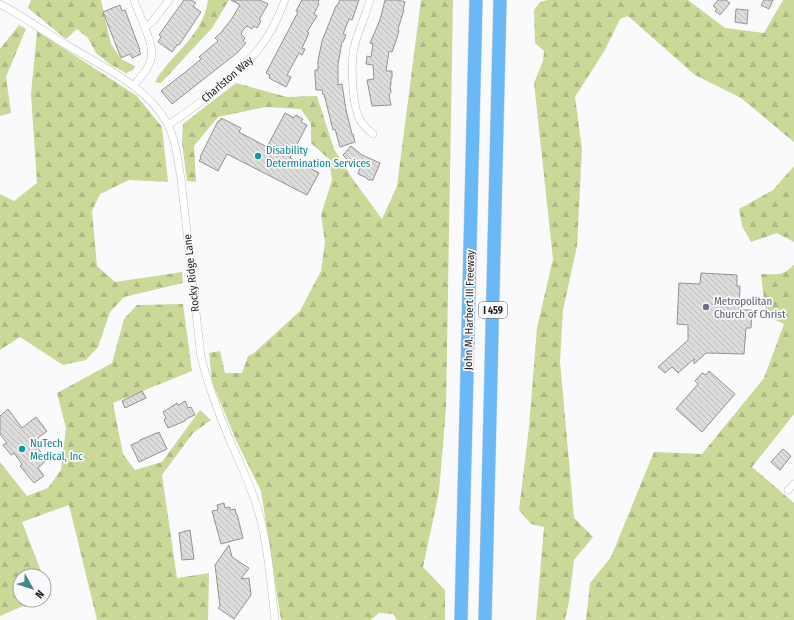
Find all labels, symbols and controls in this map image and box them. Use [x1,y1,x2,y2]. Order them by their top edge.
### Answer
street label: Charlston Way [199,54,256,105]
place label: Disability Determination Services [266,144,371,170]
marker: Disability Determination Services [253,151,263,161]
street label: Rocky Ridge Lane [181,233,202,312]
street label: John M. Harbert III Freeway [462,250,477,370]
place label: Metropolitan Church of Christ [714,295,786,321]
road number: I 459 [479,302,507,318]
marker: Metropolitan Church of Christ [701,302,711,312]
place label: NuTech Medical, Inc [30,437,83,463]
marker: NuTech Medical, Inc [17,444,27,454]
north arrow [12,568,52,608]
text: N [32,587,47,601]

